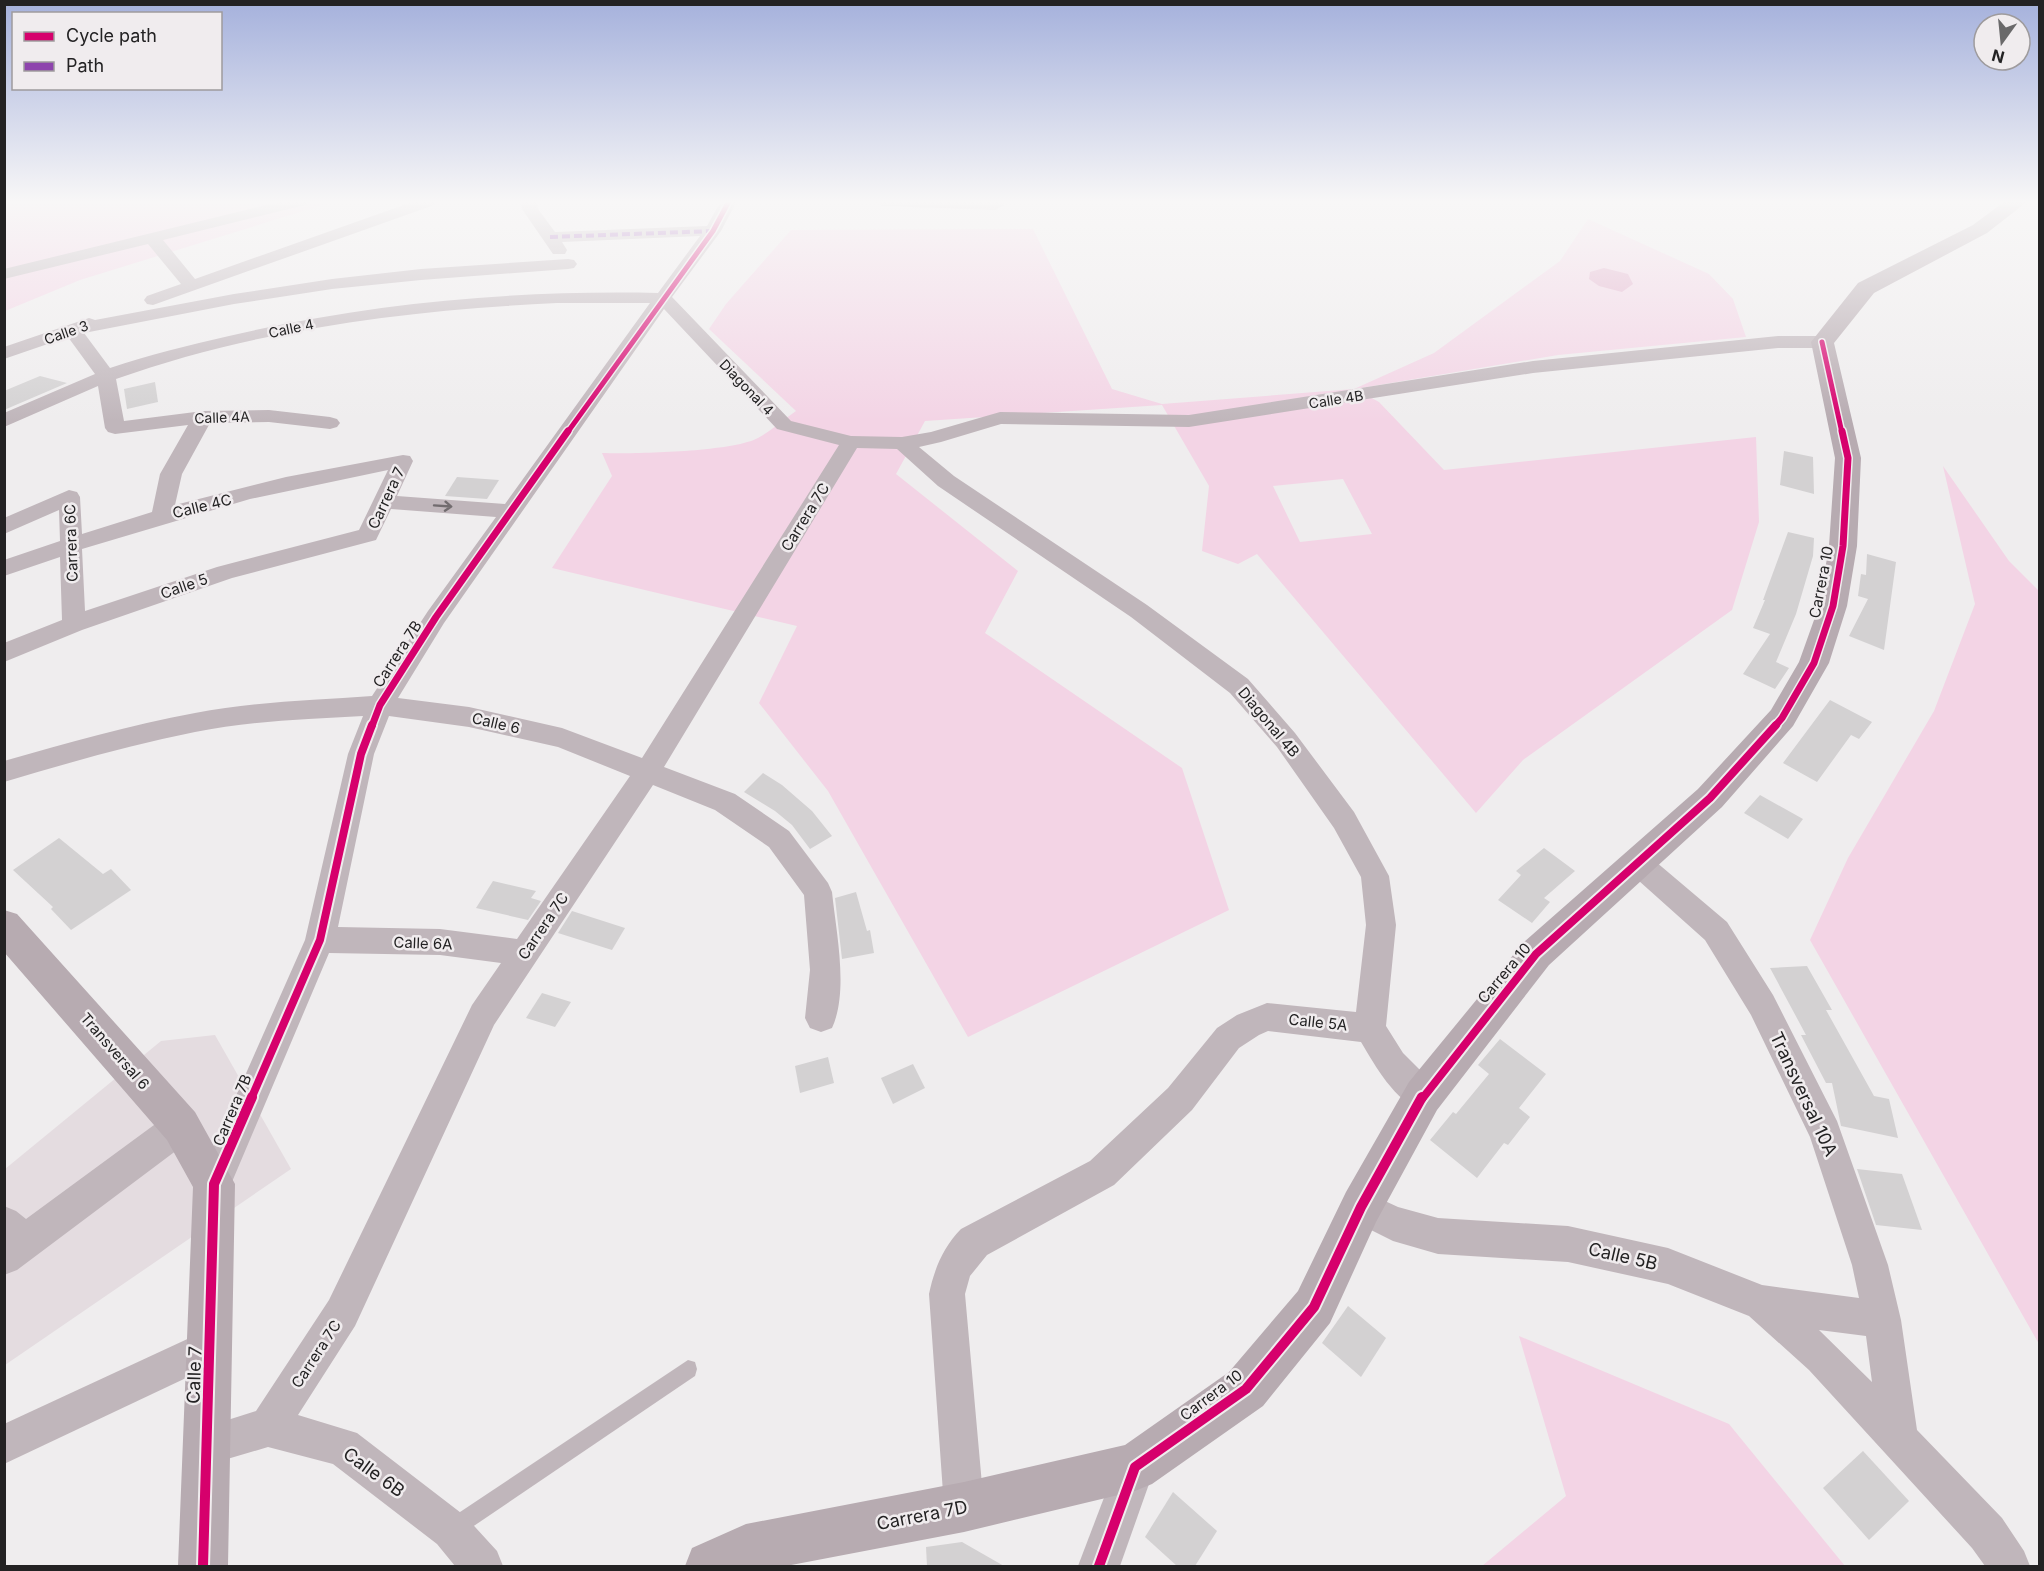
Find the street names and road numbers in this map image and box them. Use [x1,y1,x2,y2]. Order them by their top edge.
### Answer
street label: Calle 4 [267,315,315,341]
street label: Calle 3 [42,317,90,347]
street label: Diagonal 4 [716,356,778,418]
street label: Calle 4B [1307,386,1365,412]
street label: Calle 4A [194,408,250,426]
street label: Carrera 7 [363,464,409,532]
street label: Carrera 7C [777,479,834,555]
street label: Calle 4C [170,489,234,523]
street label: Carrera 6C [60,504,82,582]
street label: Carrera 10 [1805,544,1837,620]
street label: Calle 5 [158,569,210,603]
street label: Carrera 7B [368,617,426,691]
street label: Diagonal 4B [1234,683,1304,761]
street label: Calle 6 [470,708,522,738]
street label: Carrera 7C [514,889,572,963]
street label: Calle 6A [393,932,453,954]
street label: Carrera 10 [1473,939,1535,1007]
street label: Transversal 6 [76,1009,154,1093]
street label: Calle 5A [1288,1009,1348,1035]
street label: Transversal 10A [1766,1028,1842,1160]
street label: Carrera 7B [208,1071,256,1149]
street label: Calle 5B [1586,1238,1660,1274]
street label: Carrera 7C [287,1316,345,1392]
street label: Calle 7 [182,1346,206,1404]
street label: Carrera 10 [1176,1365,1246,1425]
street label: Calle 6B [339,1443,409,1501]
street label: Carrera 7D [875,1496,969,1534]

